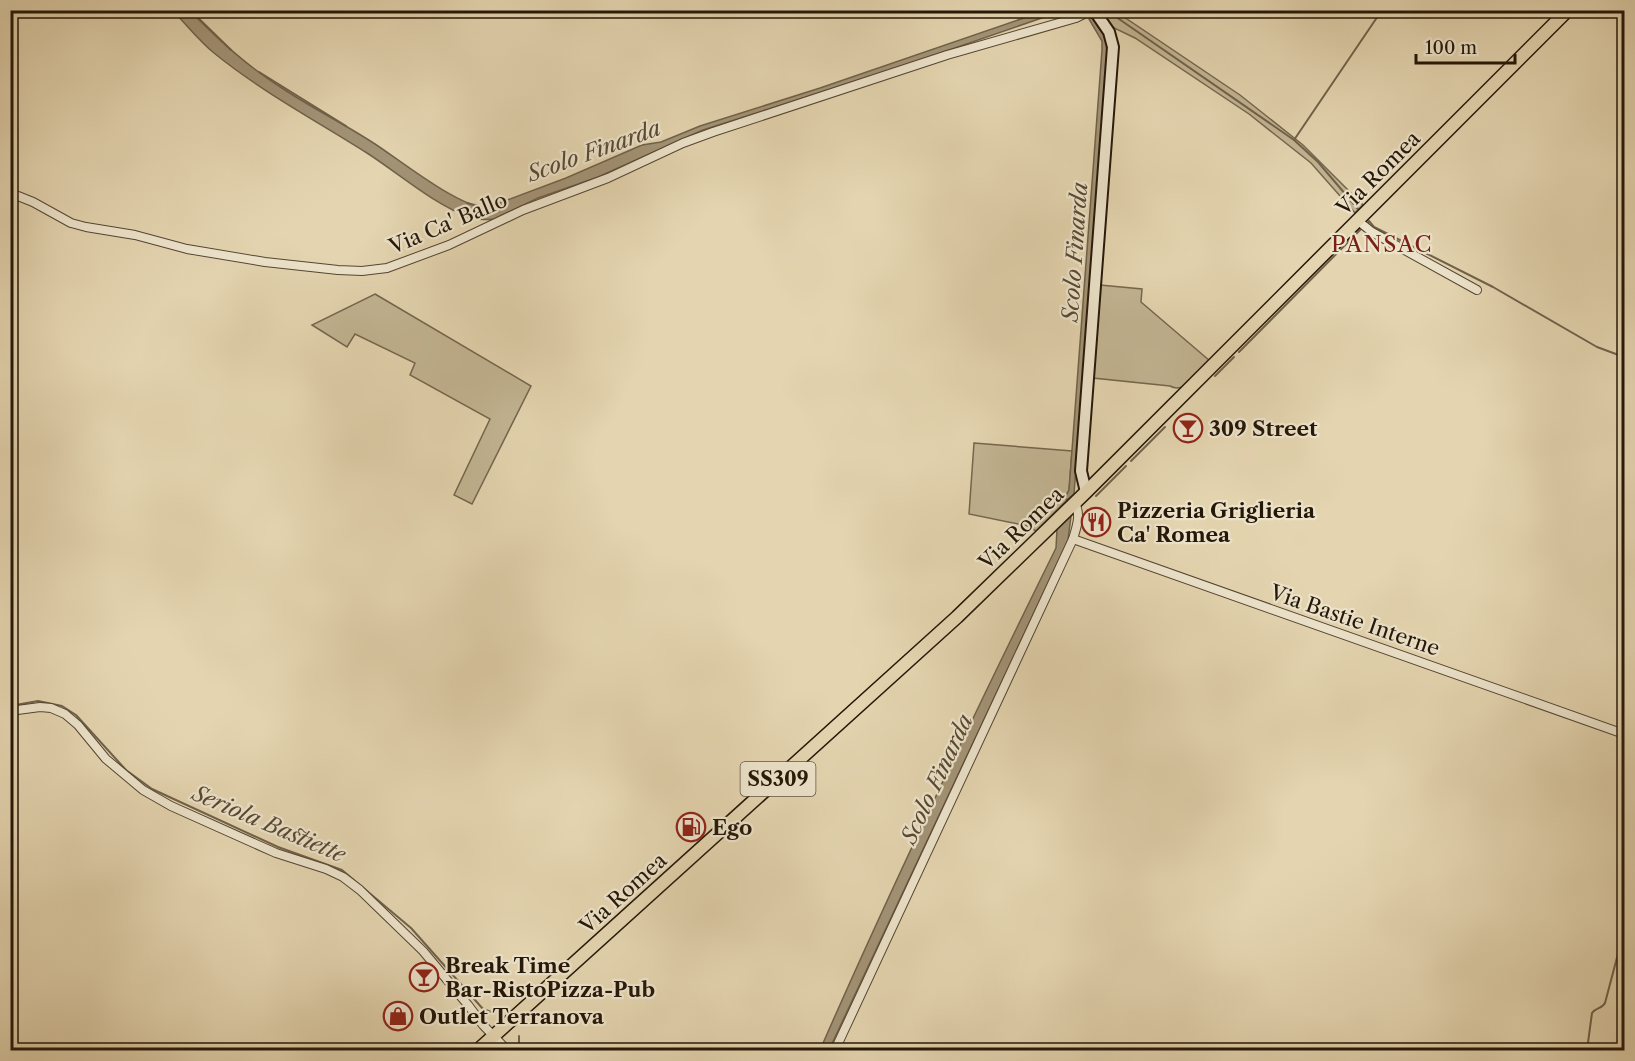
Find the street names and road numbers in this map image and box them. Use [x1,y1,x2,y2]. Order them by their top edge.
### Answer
street label: Via Romea [1330,125,1426,221]
street label: Via Ca' Ballo [384,187,511,259]
street label: Via Romea [973,481,1069,575]
street label: Via Bastie Interne [1266,579,1443,661]
road number: SS309 [740,762,816,796]
street label: Via Romea [574,847,672,939]

